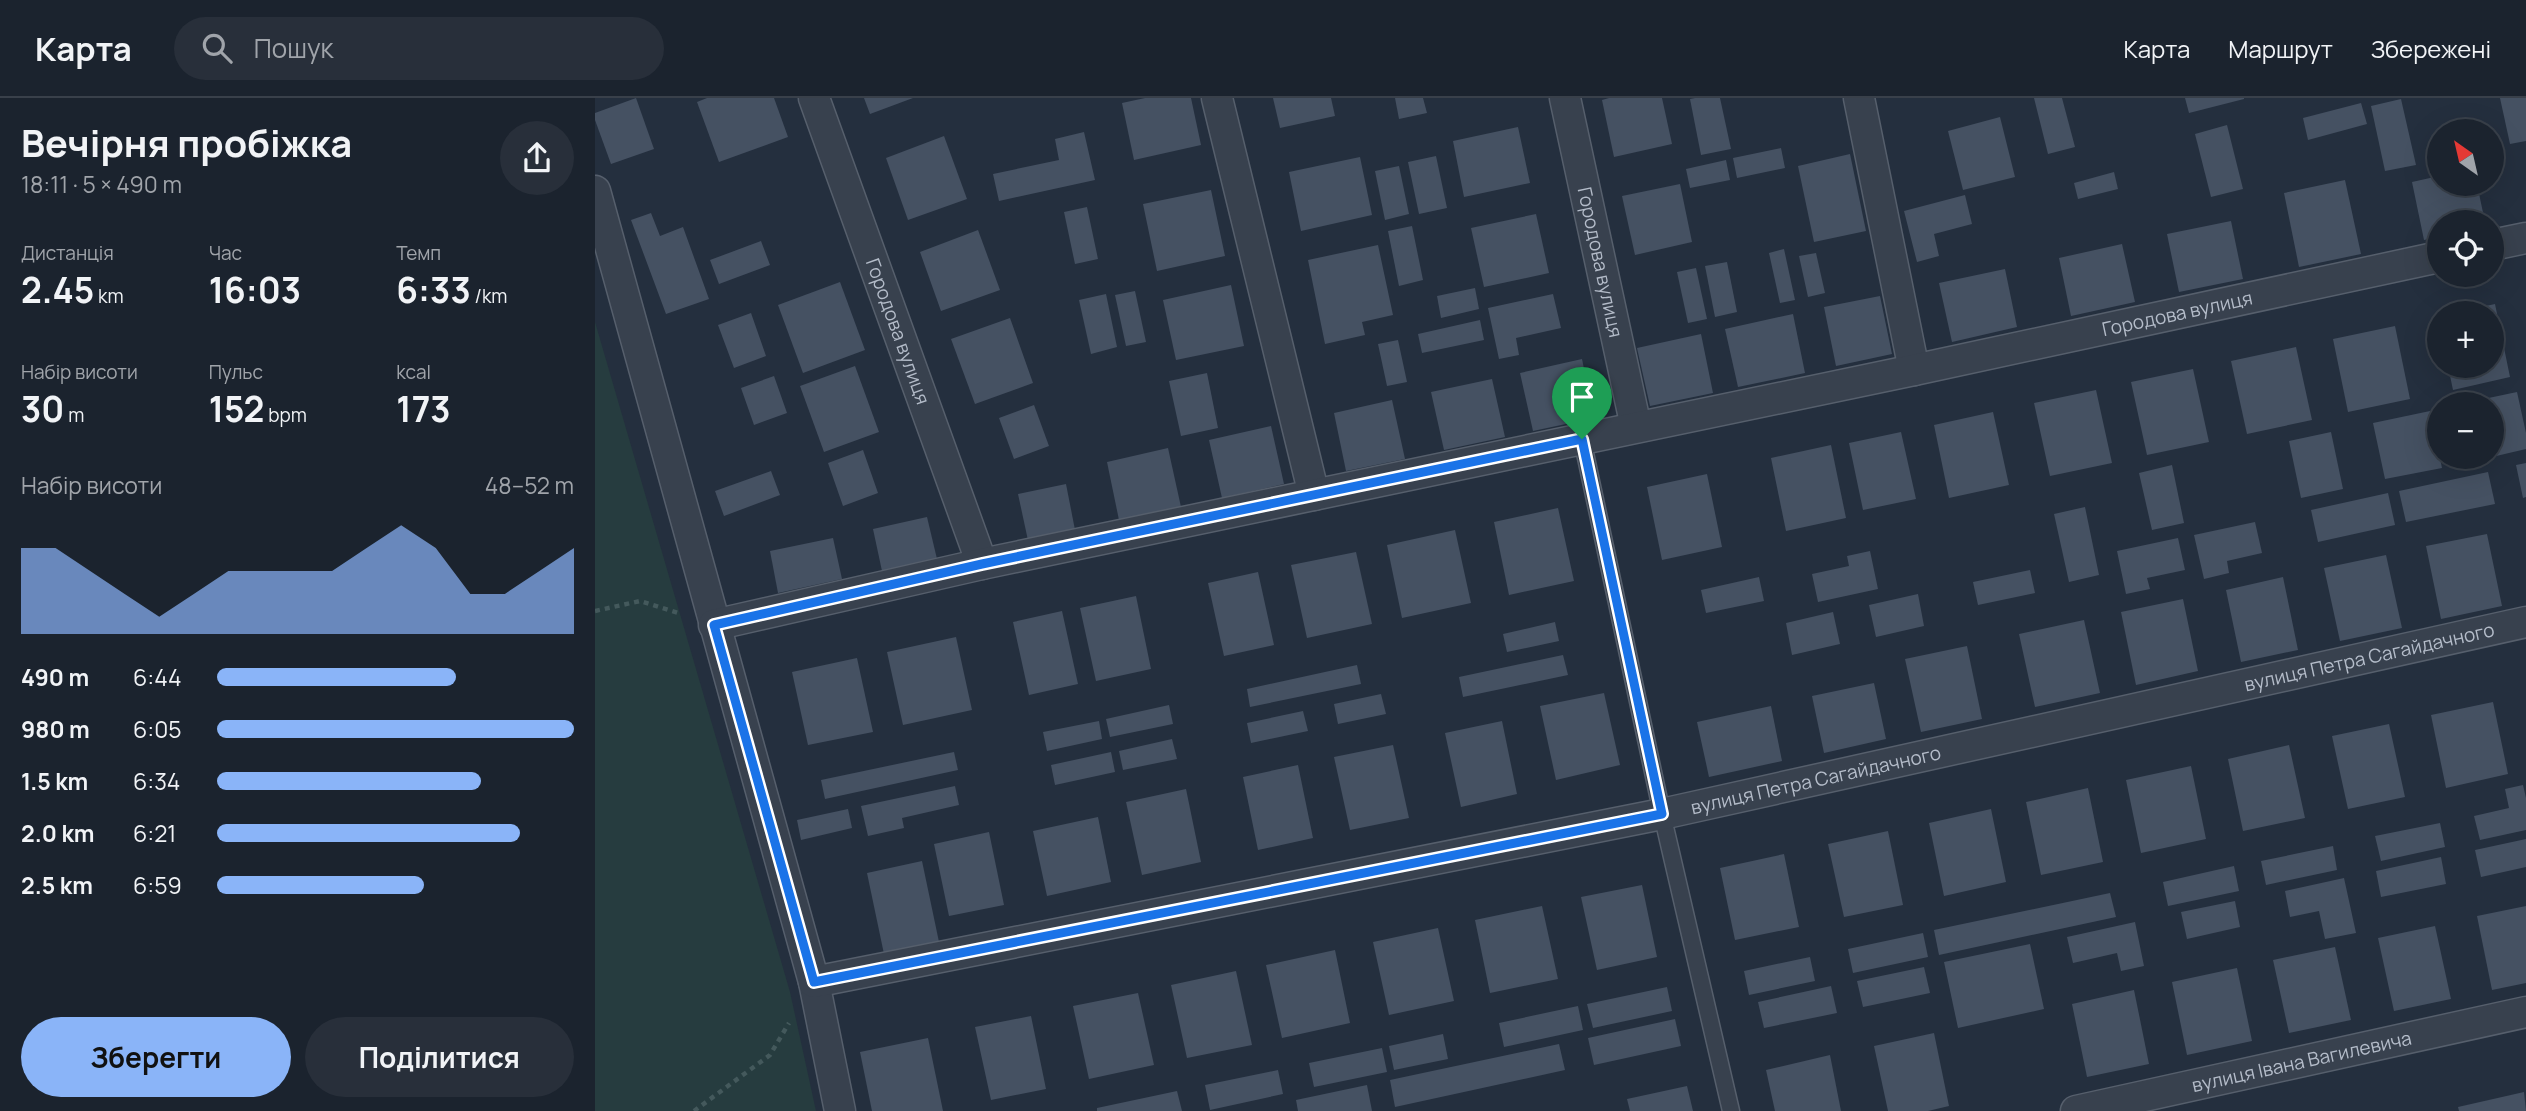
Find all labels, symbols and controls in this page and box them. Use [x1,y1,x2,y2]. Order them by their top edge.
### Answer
search box [174,17,664,80]
text: Карта [35,26,132,71]
icon: search [198,29,236,67]
text: Пошук [254,30,334,66]
text: Карта [2124,32,2190,65]
text: Маршрут [2228,32,2333,65]
text: Збережені [2371,32,2491,65]
text: Вечірня пробіжка [21,116,352,168]
north arrow [2427,119,2504,196]
map controls [2427,119,2504,469]
button: share [500,121,574,195]
text: 18:11 · 5 × 490 m [21,168,182,200]
street label: Городова вулиця [1572,185,1629,340]
button: locate [2427,210,2504,287]
text: Дистанція [21,240,114,266]
text: Час [209,240,242,266]
text: Темп [396,240,441,266]
street label: Городова вулиця [860,255,936,408]
text: 2.45 [21,266,94,314]
text: 16:03 [209,266,301,314]
text: 6:33 [396,266,471,314]
text: km [94,283,124,309]
text: /km [471,283,507,309]
street label: Городова вулиця [2099,285,2255,342]
button: + [2427,301,2504,378]
text: Набір висоти [21,359,138,385]
text: Пульс [209,359,263,385]
text: kcal [396,359,431,385]
pin [1552,367,1612,439]
icon: arrive [1563,378,1601,416]
text: 30 [21,385,64,433]
text: 152 [209,385,264,433]
text: 173 [396,385,451,433]
button: − [2427,392,2504,469]
text: m [64,402,84,428]
text: bpm [264,402,307,428]
text: Набір висоти [21,469,162,501]
text: 48–52 m [485,469,574,501]
street label: вулиця Петра Сагайдачного [2242,616,2497,697]
text: 490 m [21,661,89,693]
text: 6:44 [133,661,182,693]
text: 980 m [21,713,90,745]
text: 6:05 [133,713,181,745]
street label: вулиця Петра Сагайдачного [1688,739,1943,820]
text: 1.5 km [21,765,88,797]
text: 6:34 [133,765,180,797]
text: 2.0 km [21,817,94,849]
text: 6:21 [133,817,176,849]
text: 2.5 km [21,869,93,901]
text: 6:59 [133,869,182,901]
button: Зберегти [21,1017,291,1097]
button: Поділитися [305,1017,574,1097]
street label: вулиця Івана Вагилевича [2189,1025,2414,1098]

